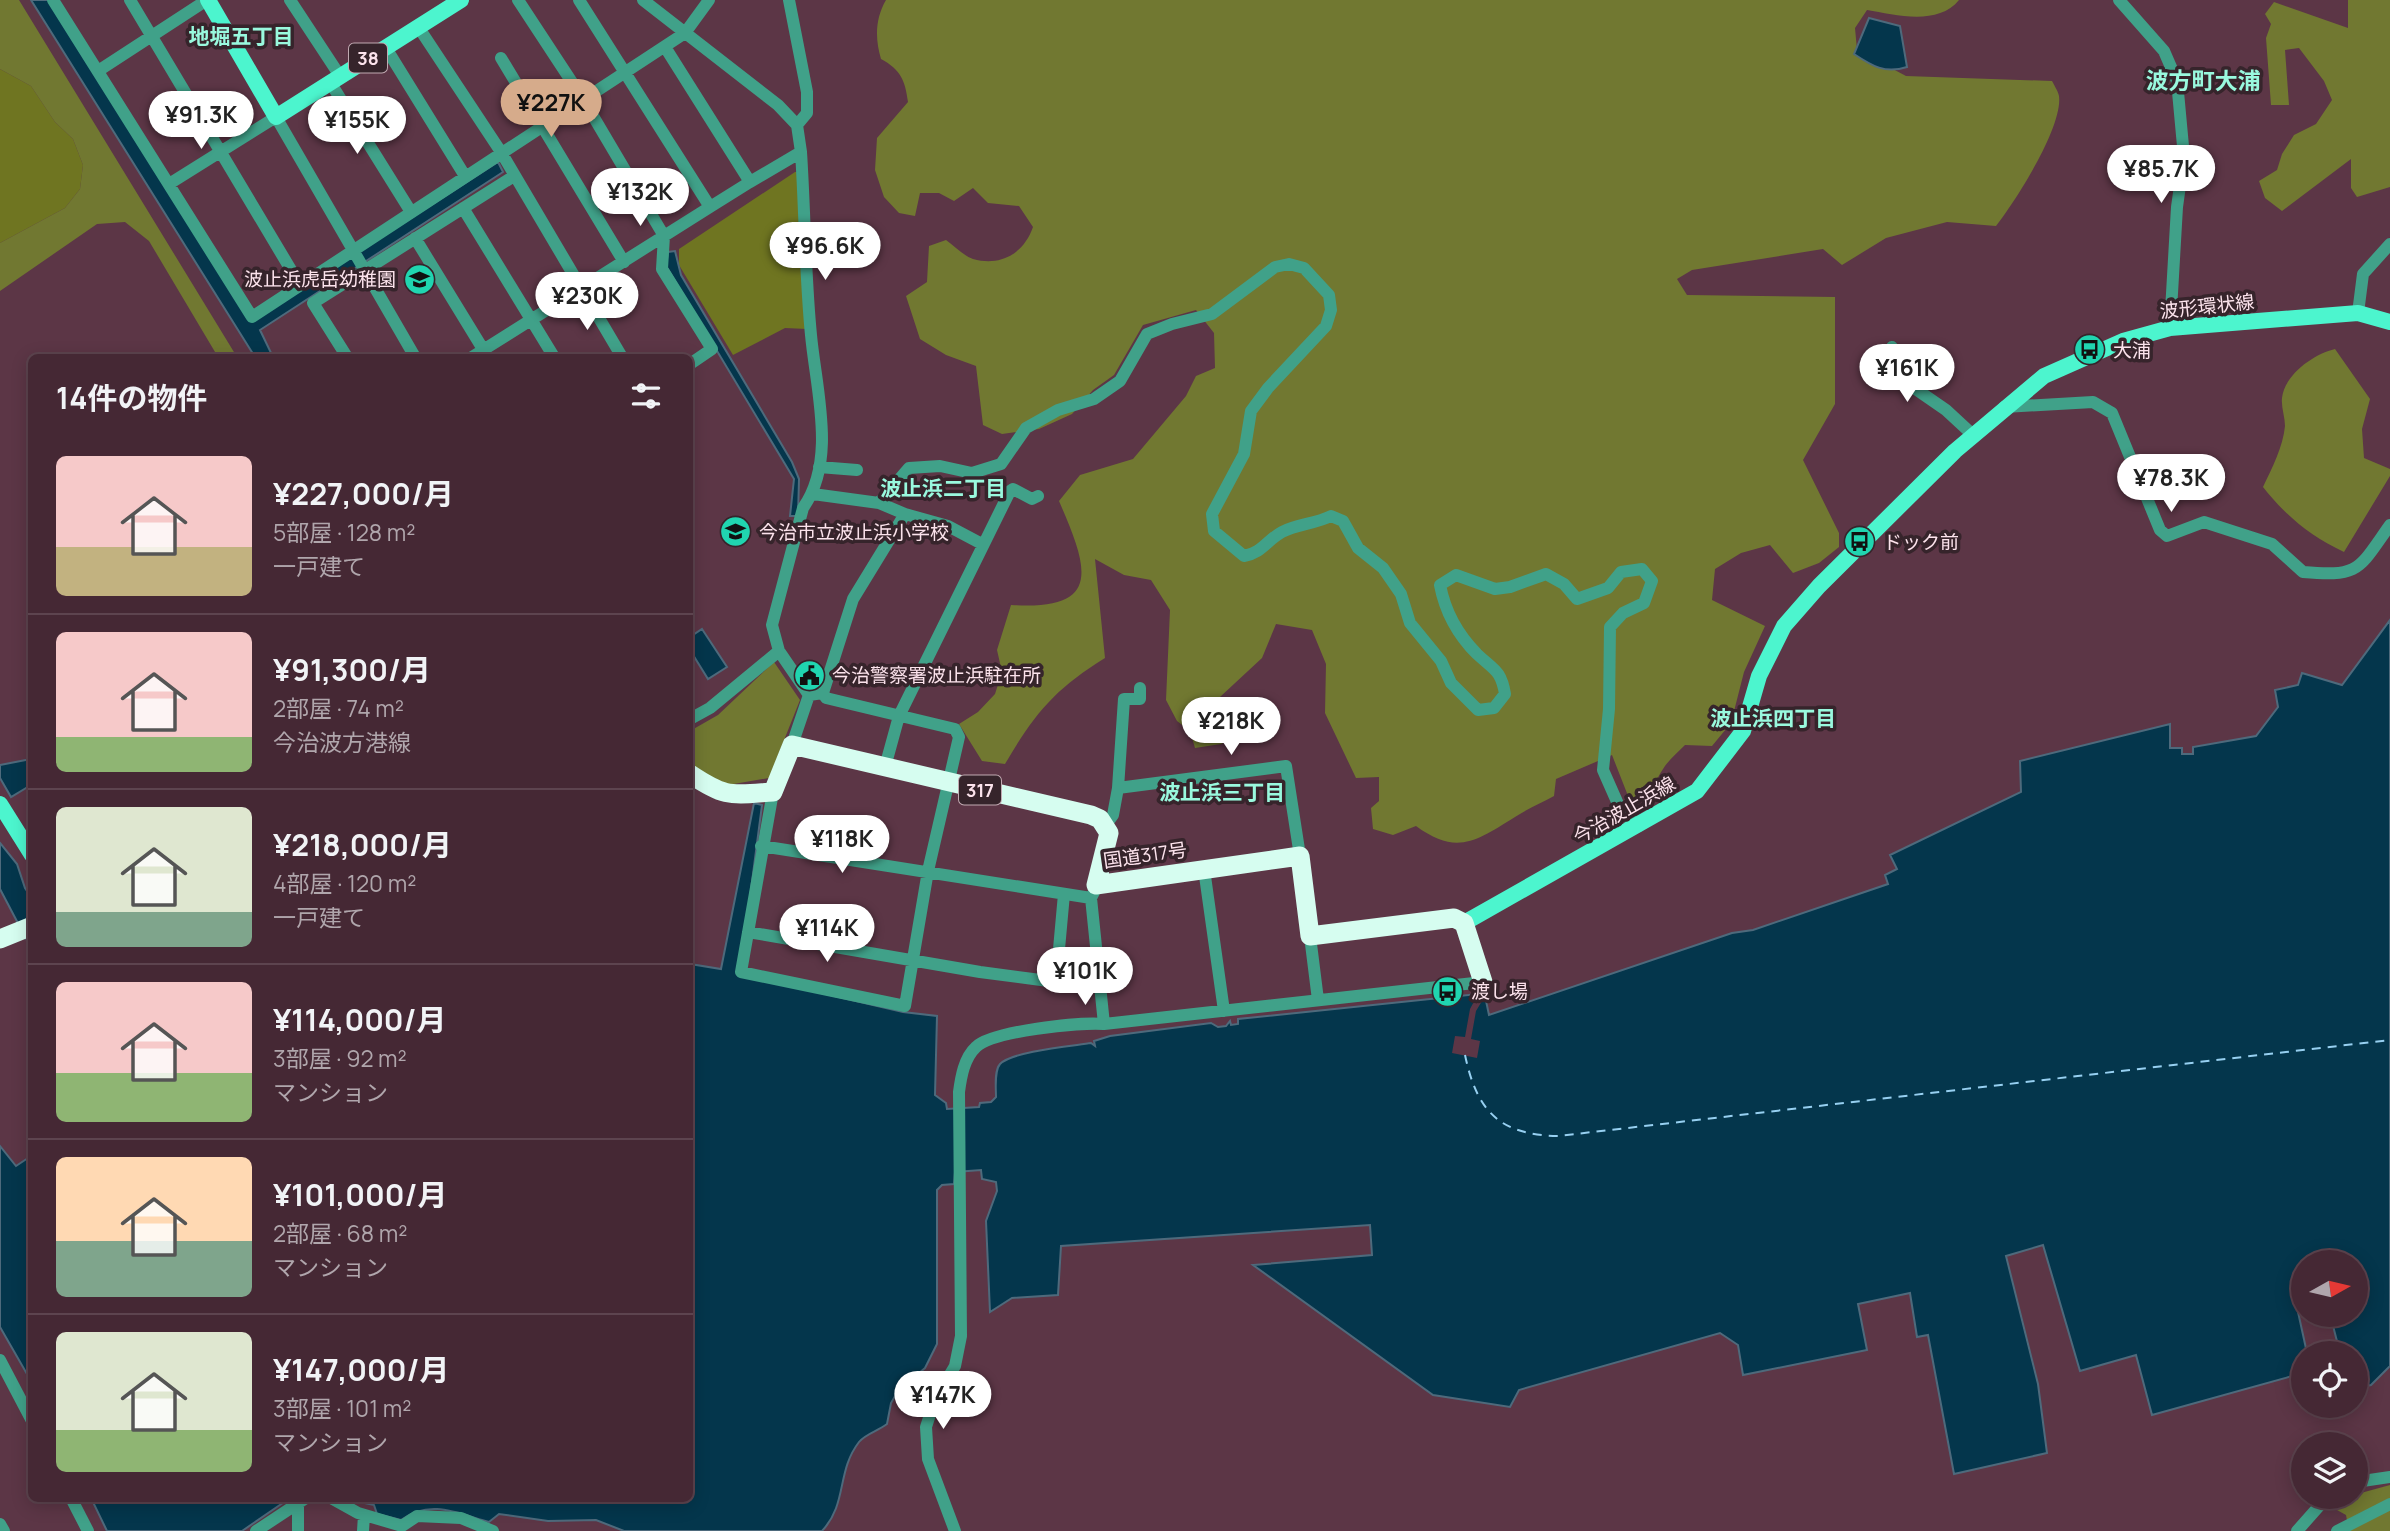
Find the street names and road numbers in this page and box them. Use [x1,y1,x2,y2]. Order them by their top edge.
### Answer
road number: 38 [349,44,387,72]
street label: 波形環状線 [2158,288,2256,324]
street label: 今治波止浜線 [1568,770,1680,850]
road number: 317 [959,776,1001,804]
street label: 国道317号 [1101,836,1189,874]

